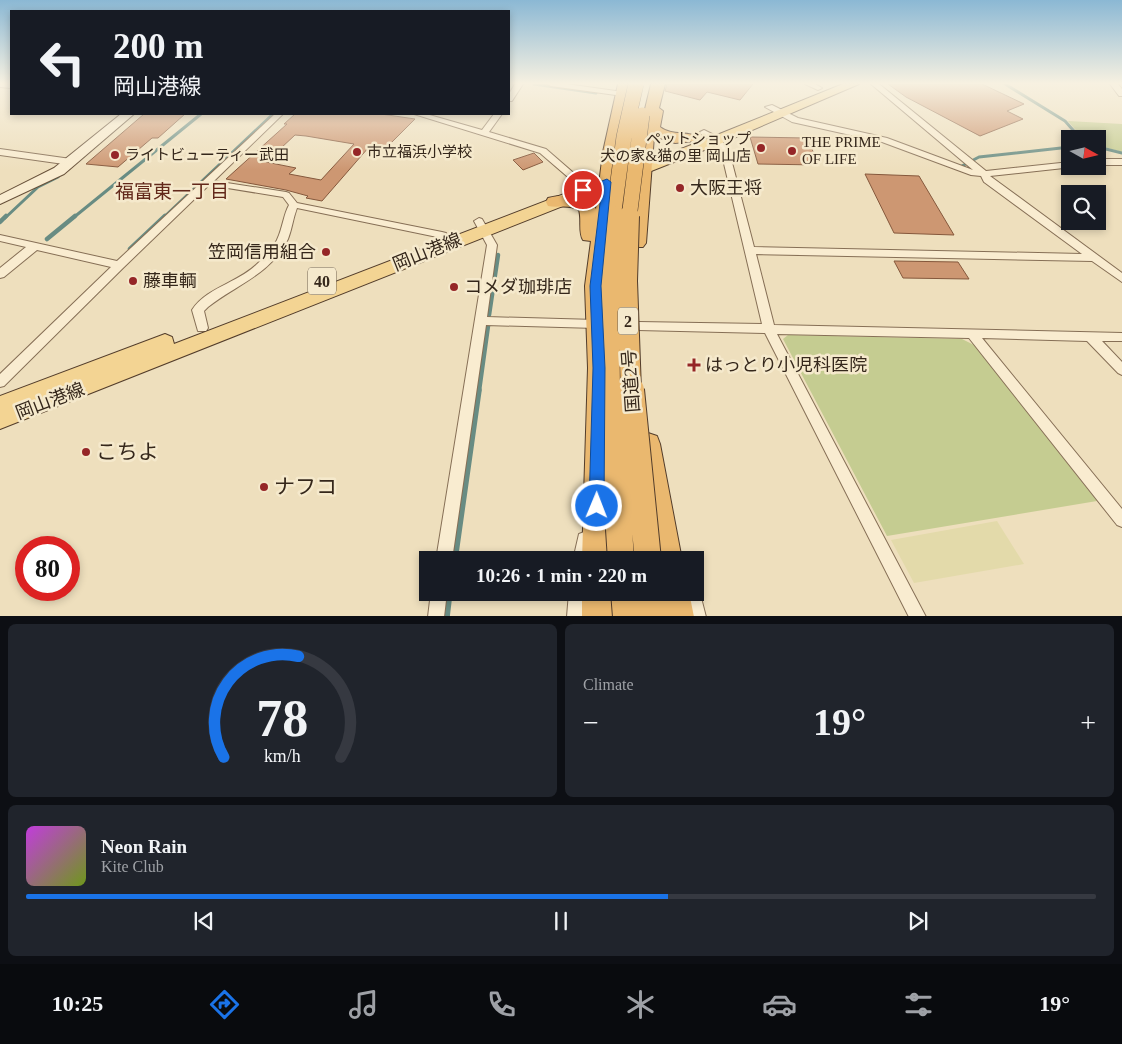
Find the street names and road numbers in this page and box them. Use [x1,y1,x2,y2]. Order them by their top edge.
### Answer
street label: 岡山港線 [390,229,464,275]
road number: 40 [308,268,336,294]
road number: 2 [618,308,638,334]
street label: 国道2号 [619,349,643,413]
street label: 岡山港線 [13,379,87,423]

